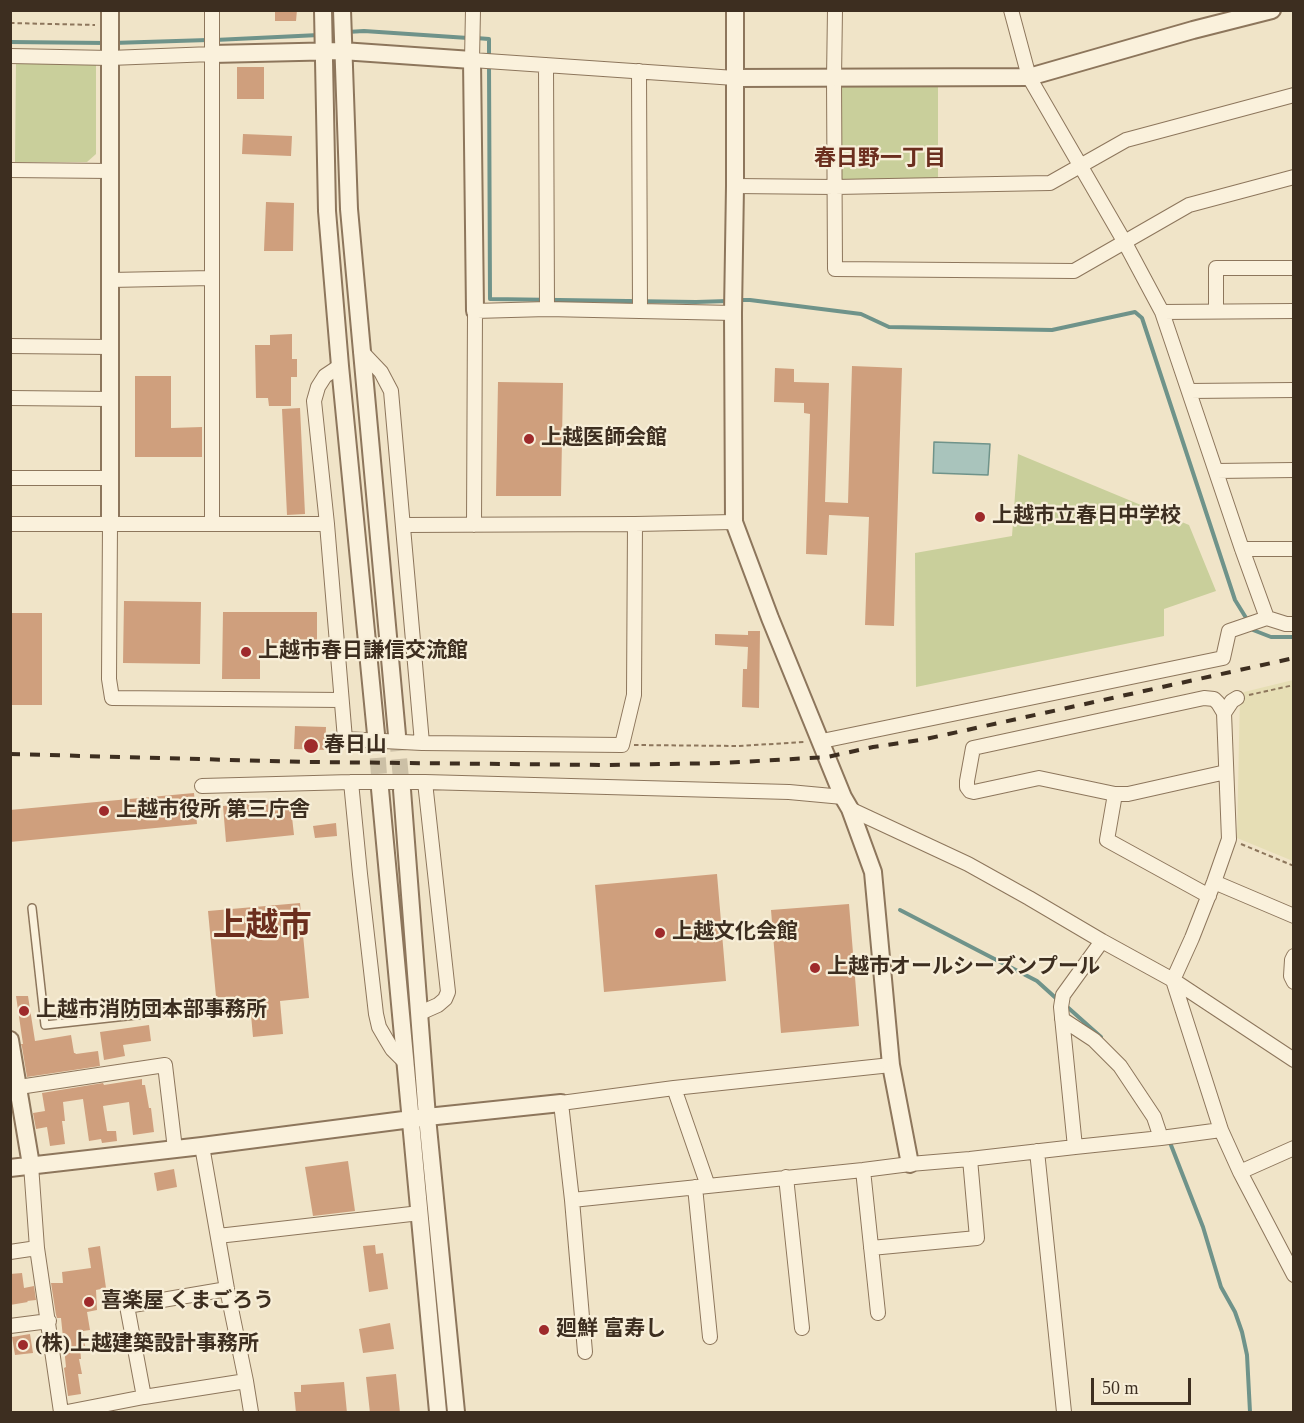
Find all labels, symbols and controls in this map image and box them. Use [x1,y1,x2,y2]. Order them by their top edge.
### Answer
district label: 春日野一丁目 [814,146,946,172]
place label: 上越医師会館 [541,426,667,452]
marker: 上越医師会館 [522,432,536,446]
place label: 上越市立春日中学校 [992,504,1181,530]
marker: 上越市立春日中学校 [973,510,987,524]
place label: 上越市春日謙信交流館 [258,639,468,665]
marker: 上越市春日謙信交流館 [239,645,253,659]
place label: 春日山 [324,733,387,759]
marker: 春日山 [302,737,320,755]
place label: 上越市役所 第三庁舎 [116,798,310,824]
marker: 上越市役所 第三庁舎 [97,804,111,818]
district label: 上越市 [213,907,311,947]
place label: 上越文化会館 [672,920,798,946]
marker: 上越文化会館 [653,926,667,940]
place label: 上越市オールシーズンプール [827,955,1100,981]
marker: 上越市オールシーズンプール [808,961,822,975]
place label: 上越市消防団本部事務所 [36,998,267,1024]
marker: 上越市消防団本部事務所 [17,1004,31,1018]
place label: 喜楽屋 くまごろう [101,1289,274,1315]
marker: 喜楽屋 くまごろう [82,1295,96,1309]
place label: 廻鮮 富寿し [556,1317,666,1343]
marker: 廻鮮 富寿し [537,1323,551,1337]
place label: (株)上越建築設計事務所 [35,1332,259,1358]
marker: (株)上越建築設計事務所 [16,1338,30,1352]
scale bar [1094,1366,1194,1404]
text: 50 m [1102,1378,1139,1398]

